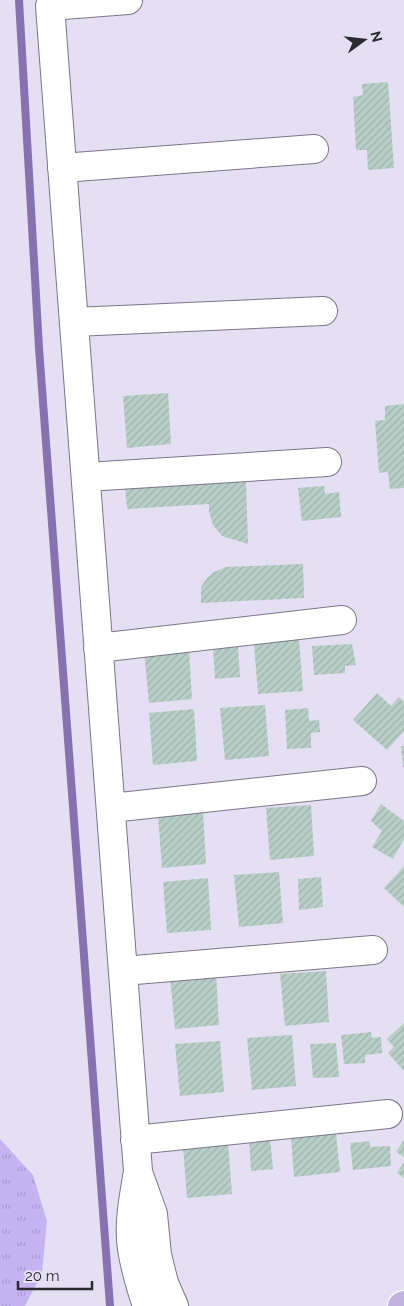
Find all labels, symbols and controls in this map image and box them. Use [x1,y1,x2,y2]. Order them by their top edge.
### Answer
north arrow [339,15,389,65]
text: N [367,29,386,44]
scale bar [18,1258,91,1290]
text: 20 m [25,1267,60,1285]

